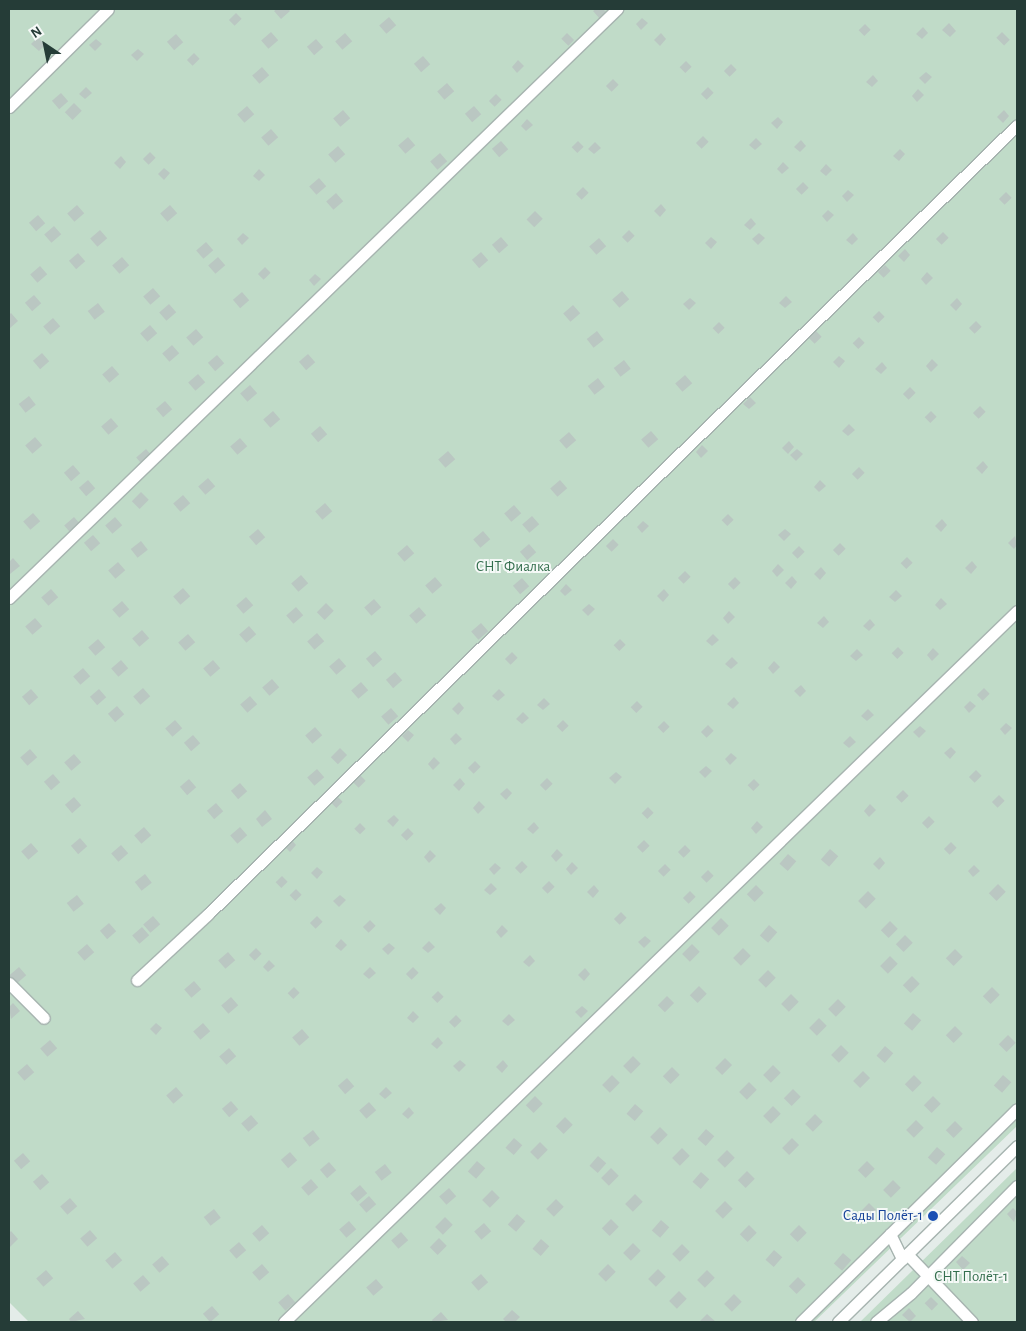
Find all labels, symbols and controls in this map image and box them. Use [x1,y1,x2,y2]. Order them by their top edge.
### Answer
north arrow [20,20,70,70]
text: N [29,24,45,41]
park label: СНТ Фиалка [476,558,550,576]
place label: Сады Полёт-1 [843,1207,923,1225]
marker: Сады Полёт-1 [927,1210,939,1222]
park label: СНТ Полёт-1 [934,1268,1008,1286]

